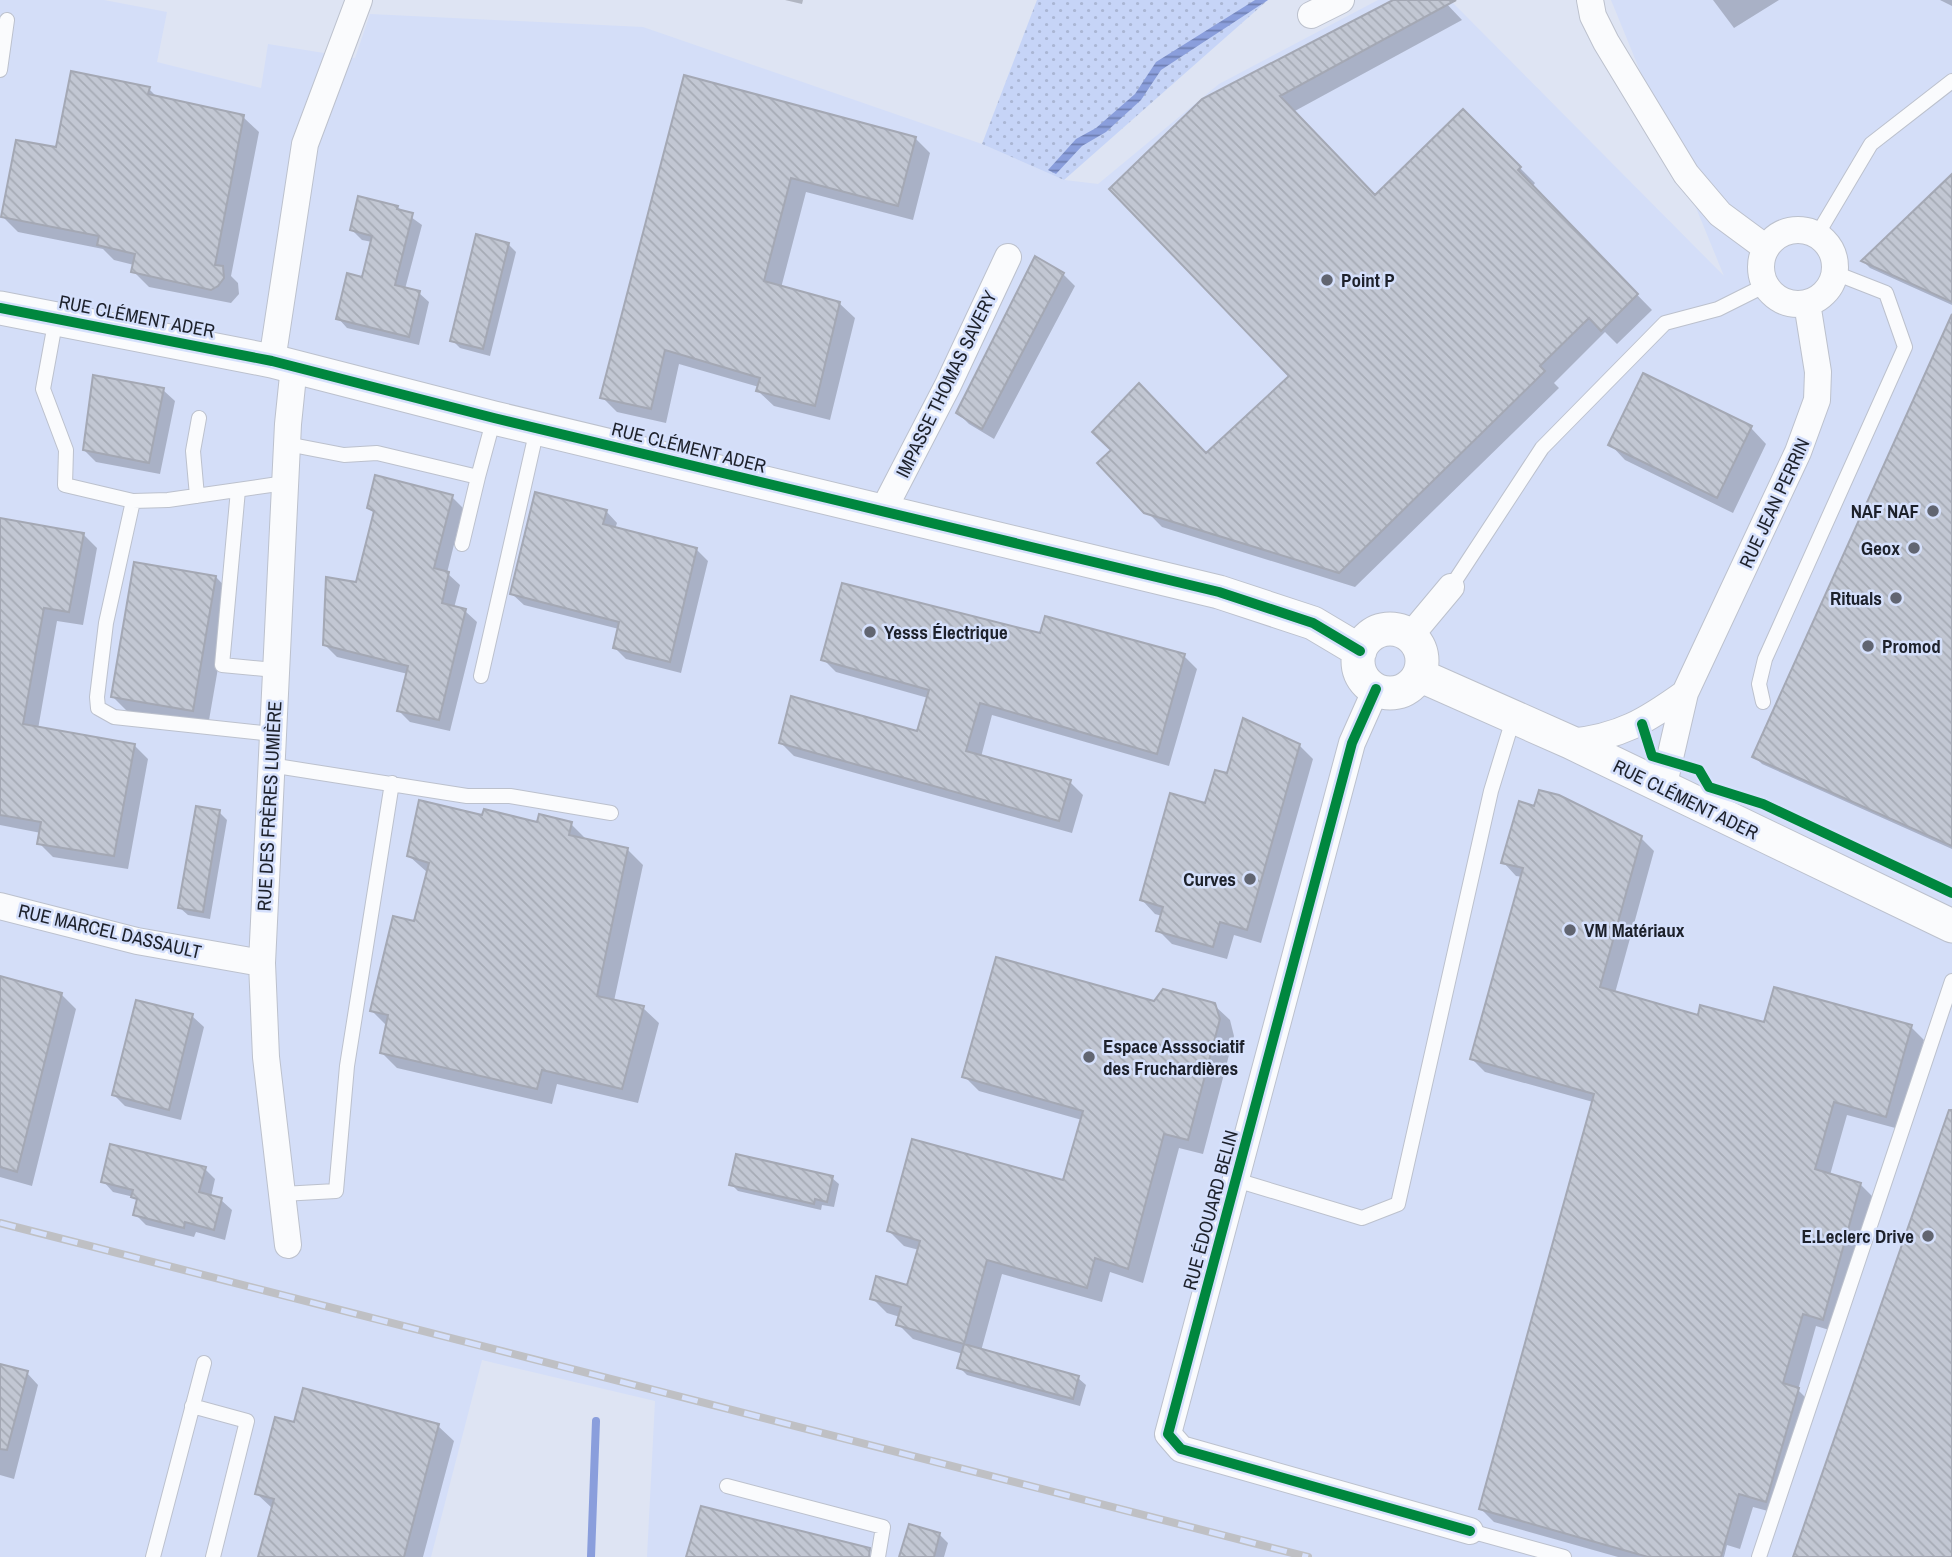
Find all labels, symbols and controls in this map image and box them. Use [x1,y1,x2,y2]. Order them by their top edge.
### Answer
place label: Point P [1341,267,1395,293]
marker: Point P [1319,272,1335,288]
street label: IMPASSE THOMAS SAVERY [889,286,1003,482]
street label: RUE CLÉMENT ADER [57,288,217,344]
street label: RUE CLÉMENT ADER [609,415,769,479]
street label: RUE JEAN PERRIN [1733,434,1815,572]
place label: NAF NAF [1851,498,1919,524]
marker: NAF NAF [1925,503,1941,519]
place label: Geox [1861,535,1900,561]
marker: Geox [1906,540,1922,556]
place label: Rituals [1830,585,1882,611]
marker: Rituals [1888,590,1904,606]
place label: Yesss Électrique [884,619,1008,645]
marker: Yesss Électrique [862,624,878,640]
place label: Promod [1882,633,1941,659]
marker: Promod [1860,638,1876,654]
street label: RUE DES FRÈRES LUMIÈRE [251,700,287,912]
street label: RUE CLÉMENT ADER [1609,753,1763,845]
place label: Curves [1183,866,1236,892]
marker: Curves [1242,871,1258,887]
street label: RUE MARCEL DASSAULT [16,897,204,965]
place label: VM Matériaux [1584,917,1685,943]
marker: VM Matériaux [1562,922,1578,938]
place label: Espace Asssociatif des Fruchardières [1103,1033,1245,1081]
marker: Espace Asssociatif des Fruchardières [1081,1049,1097,1065]
street label: RUE ÉDOUARD BELIN [1176,1127,1244,1293]
place label: E.Leclerc Drive [1801,1223,1914,1249]
marker: E.Leclerc Drive [1920,1228,1936,1244]

